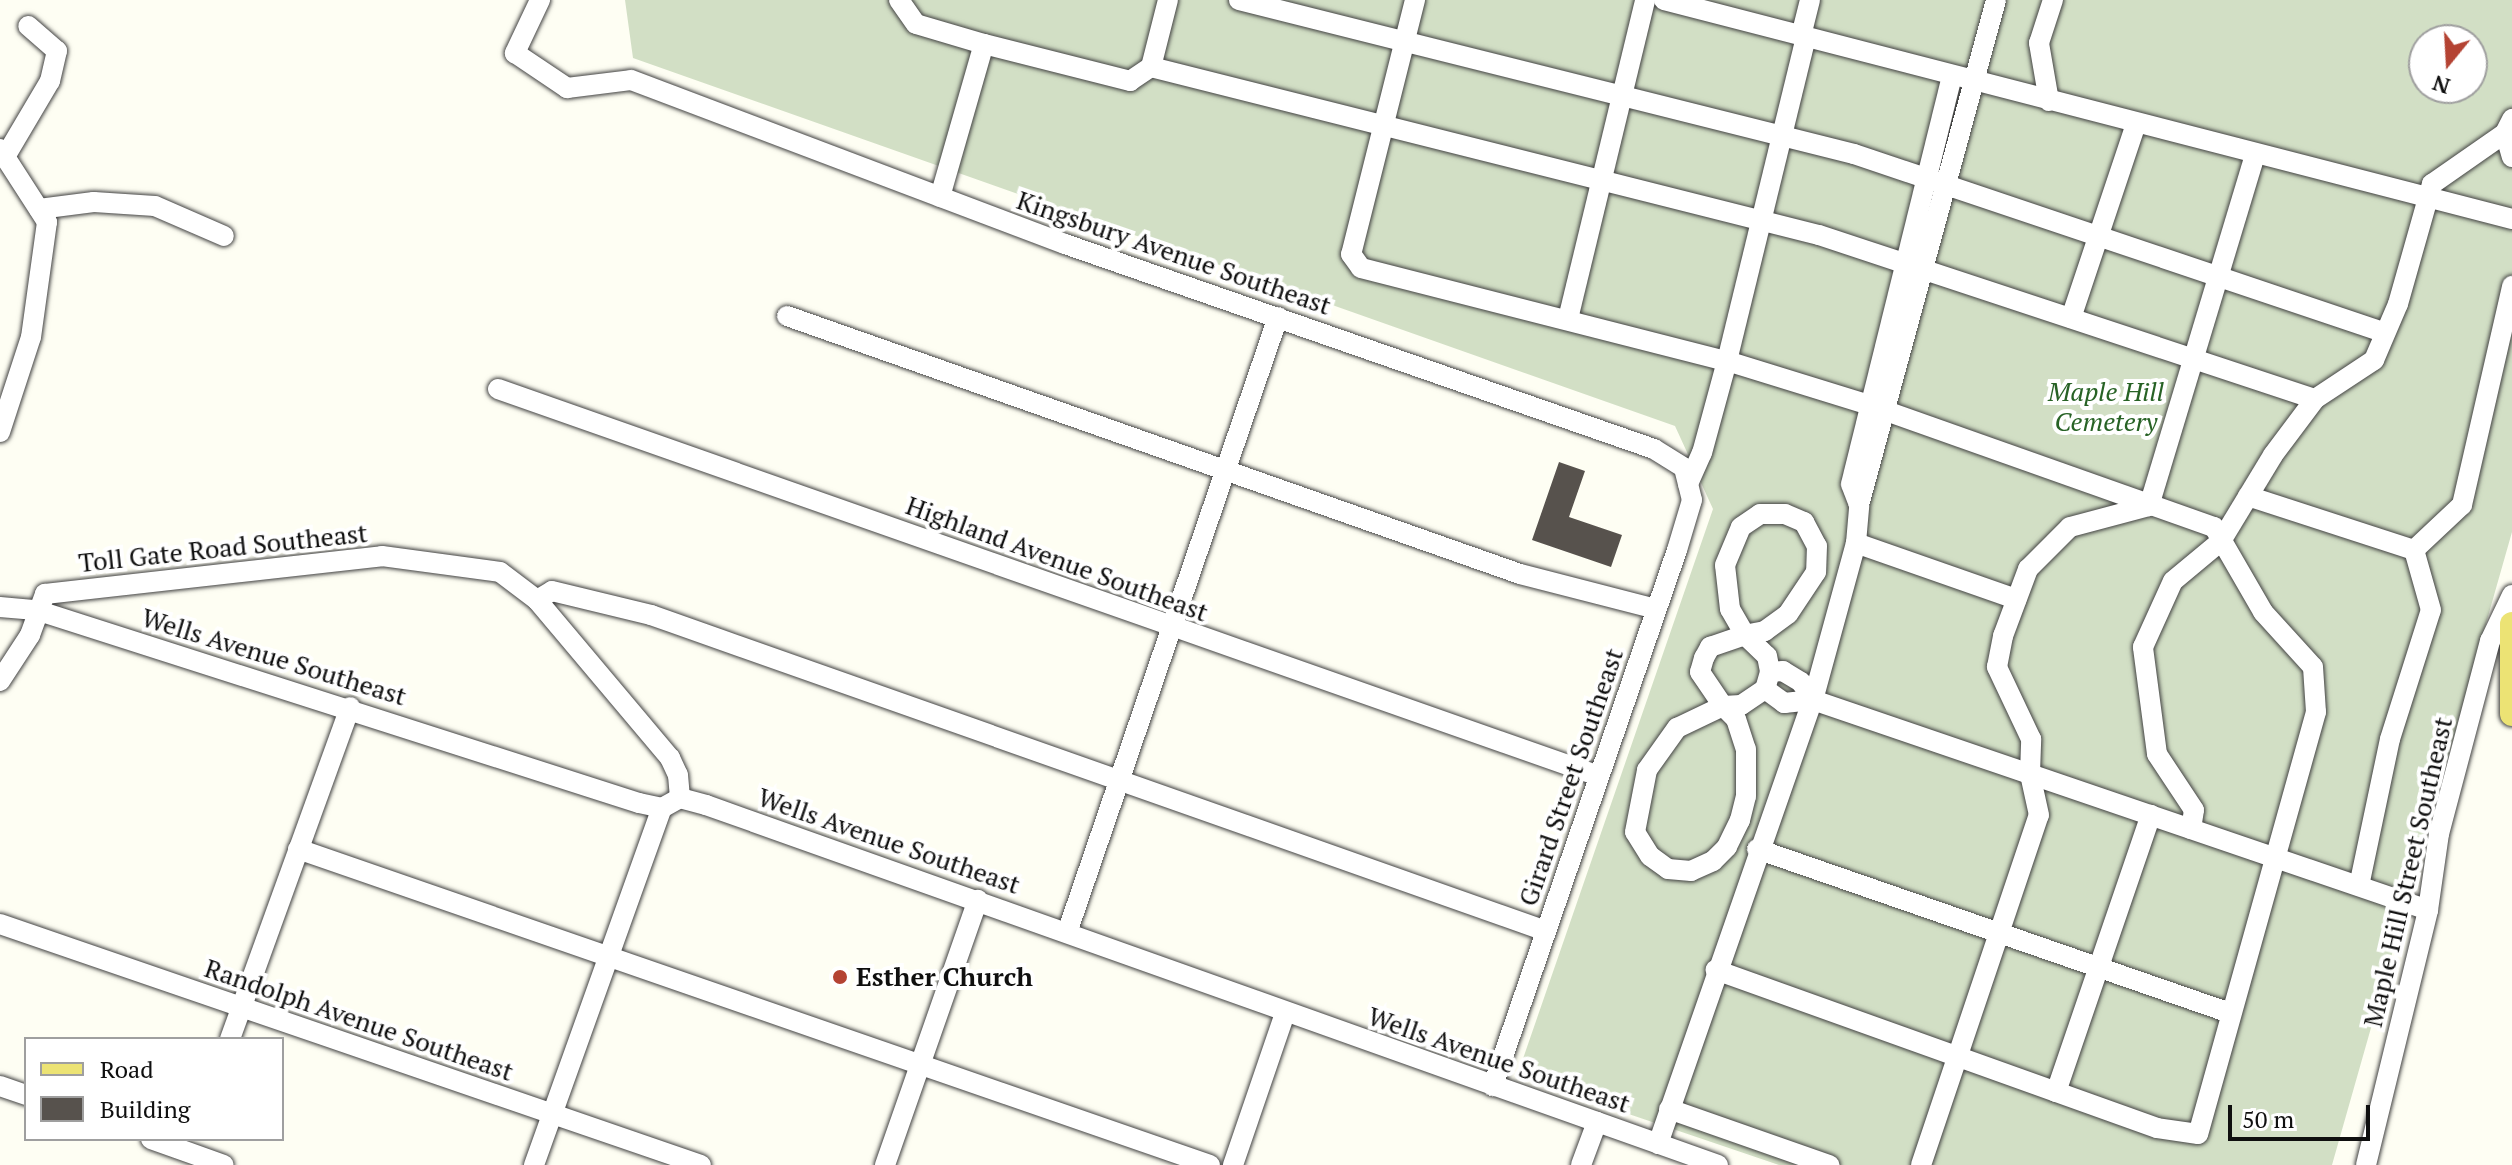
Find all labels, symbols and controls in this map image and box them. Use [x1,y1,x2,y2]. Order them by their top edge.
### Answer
north arrow [2408,24,2488,104]
text: N [2429,69,2453,102]
street label: Kingsbury Avenue Southeast [1013,184,1335,322]
park label: Maple Hill Cemetery [2048,376,2164,438]
street label: Highland Avenue Southeast [902,490,1212,628]
street label: Toll Gate Road Southeast [77,517,369,579]
street label: Wells Avenue Southeast [138,602,410,712]
street label: Girard Street Southeast [1512,644,1630,910]
street label: Maple Hill Street Southeast [2357,714,2459,1030]
street label: Wells Avenue Southeast [754,781,1024,901]
street label: Randolph Avenue Southeast [200,952,518,1088]
place label: Esther Church [856,961,1033,993]
marker: Esther Church [831,968,849,986]
street label: Wells Avenue Southeast [1364,1000,1634,1120]
legend [24,1037,284,1141]
text: Road [100,1053,154,1085]
scale bar [2232,1089,2374,1139]
text: Building [100,1093,190,1125]
text: 50 m [2242,1103,2294,1135]

